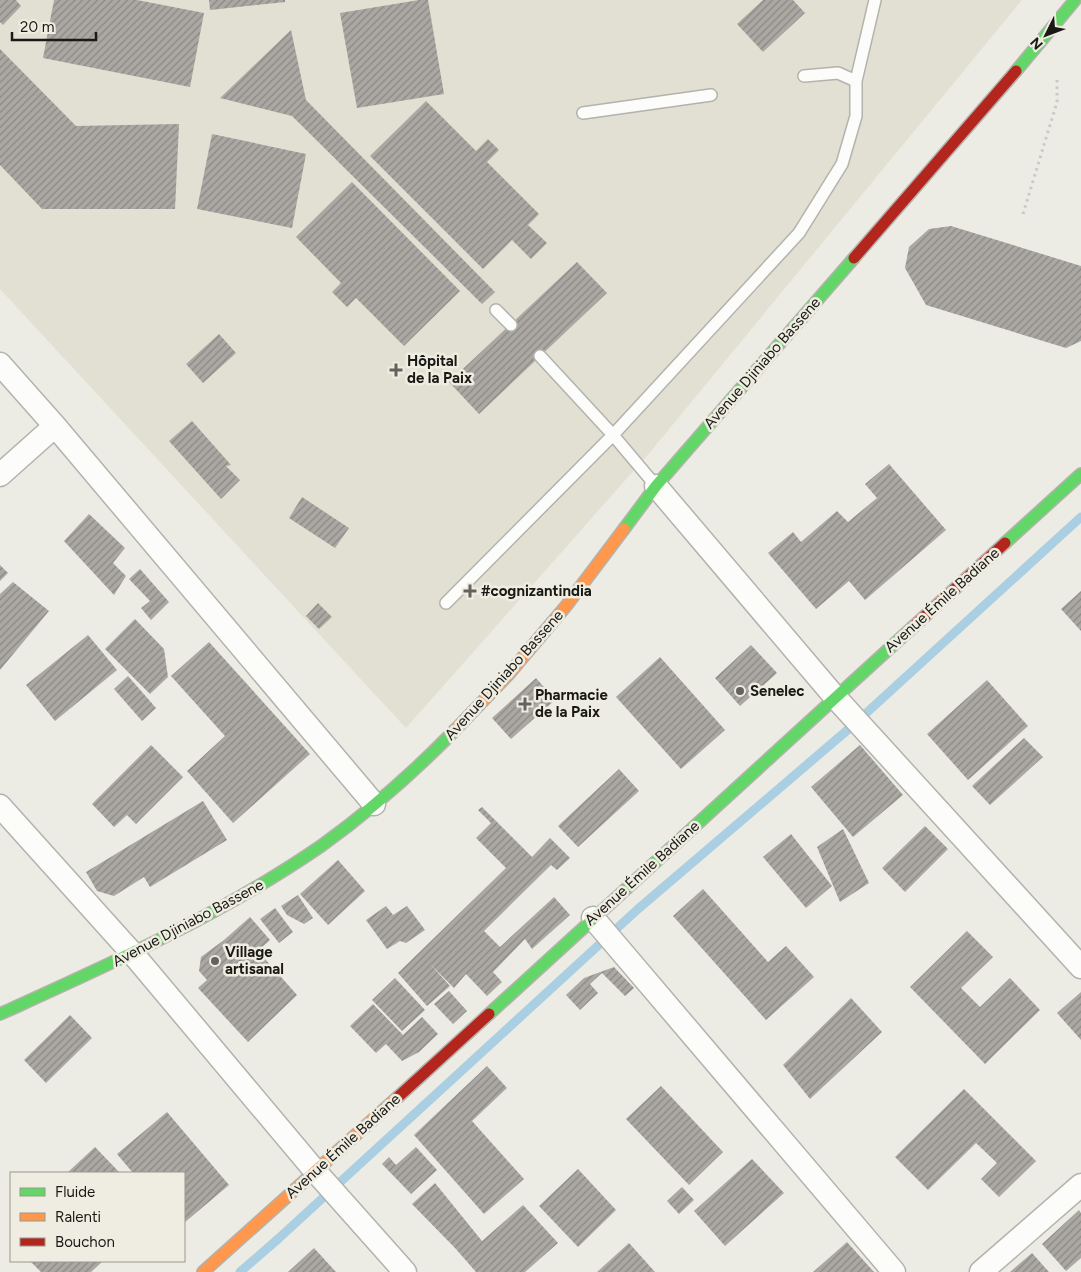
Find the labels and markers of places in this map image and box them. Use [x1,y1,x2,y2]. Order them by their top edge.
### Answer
place label: Hôpital de la Paix [407,352,472,387]
marker: Hôpital de la Paix [389,363,403,377]
place label: #cognizantindia [481,582,592,600]
marker: #cognizantindia [463,584,477,598]
place label: Senelec [750,682,804,700]
marker: Senelec [734,685,746,697]
place label: Pharmacie de la Paix [535,686,608,721]
marker: Pharmacie de la Paix [519,698,531,710]
place label: Village artisanal [225,943,284,978]
marker: Village artisanal [209,955,221,967]

